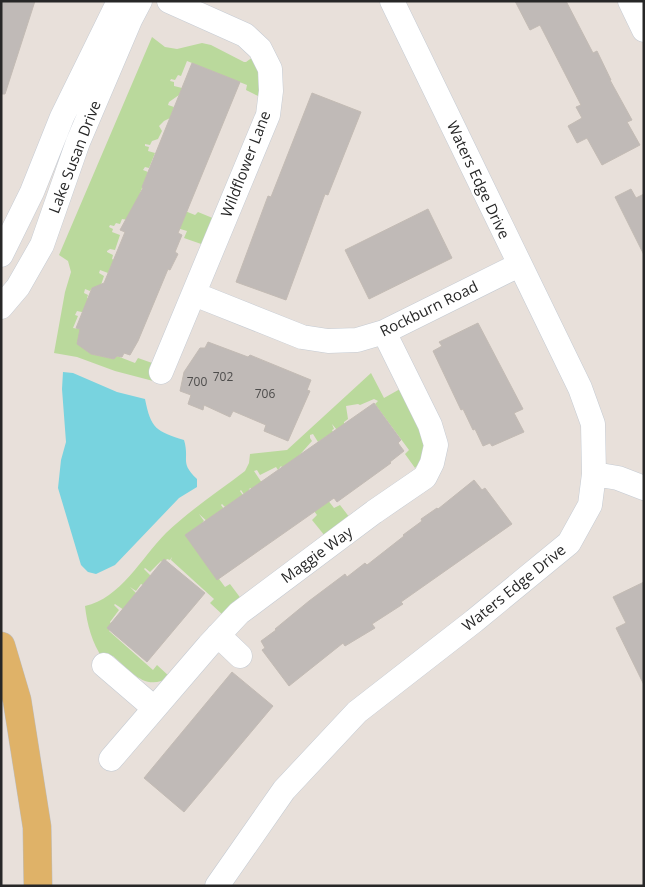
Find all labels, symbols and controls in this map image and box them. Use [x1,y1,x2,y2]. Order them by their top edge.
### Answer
street label: Lake Susan Drive [43,97,105,216]
street label: Wildflower Lane [216,108,275,220]
street label: Waters Edge Drive [443,117,515,242]
street label: Rockburn Road [376,276,481,340]
house number: 702 [213,368,233,385]
house number: 700 [187,373,207,390]
house number: 706 [255,385,275,402]
street label: Maggie Way [277,521,357,587]
street label: Waters Edge Drive [457,539,569,635]

